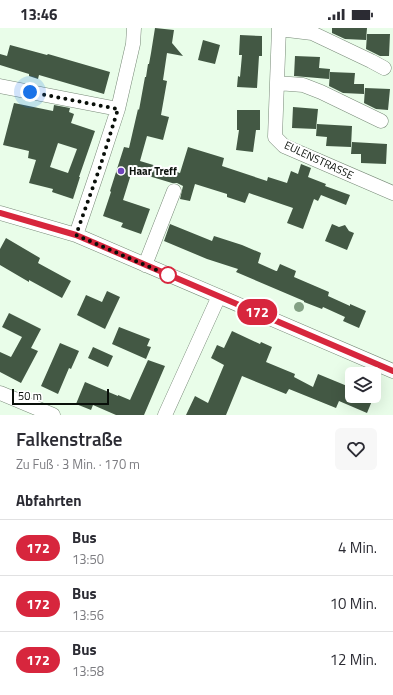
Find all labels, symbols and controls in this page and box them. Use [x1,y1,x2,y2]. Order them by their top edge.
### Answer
text: 13:46 [20,3,57,26]
your location [20,82,40,102]
street label: EULENSTRASSE [282,137,356,183]
place label: Haar Treff [129,163,177,179]
marker: Haar Treff [116,166,126,176]
unlabelled marker [159,266,177,284]
line badge: 172 [234,299,280,325]
text: 172 [245,301,269,322]
map controls [345,367,381,403]
button: layers [345,367,381,403]
scale bar [12,387,109,406]
text: 50 m [18,388,42,404]
text: Falkenstraße [16,424,123,453]
button: heart [335,428,377,470]
text: Zu Fuß · 3 Min. · 170 m [16,454,140,474]
text: Abfahrten [16,489,82,512]
text: Bus [72,526,97,549]
text: 4 Min. [338,536,377,559]
text: 172 [26,537,50,558]
text: 13:50 [72,549,104,569]
text: Bus [72,582,97,605]
text: 10 Min. [330,592,377,615]
text: 172 [26,593,50,614]
text: 13:56 [72,605,104,625]
text: Bus [72,638,97,661]
text: 12 Min. [330,648,377,671]
text: 172 [26,649,50,670]
text: 13:58 [72,661,104,681]

